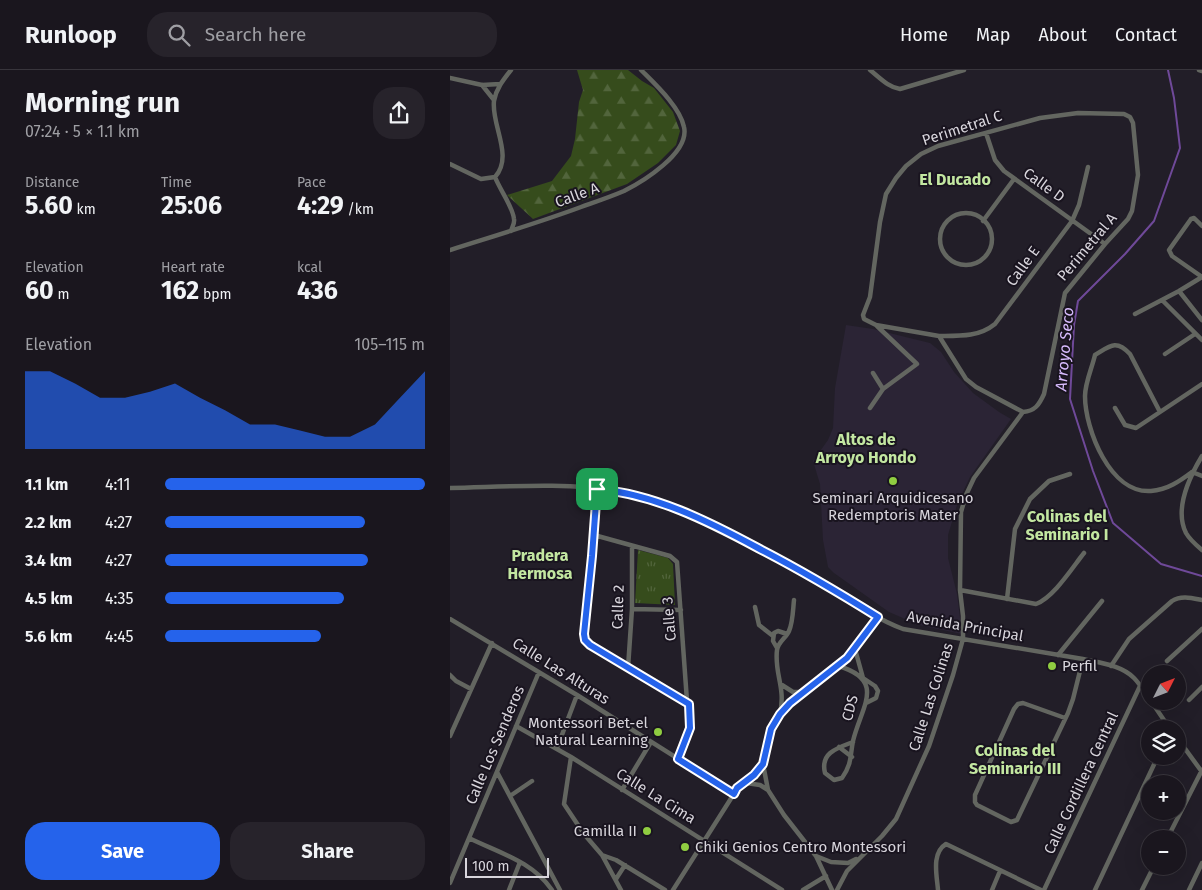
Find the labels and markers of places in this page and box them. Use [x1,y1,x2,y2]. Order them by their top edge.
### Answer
pin [576,468,618,510]
marker: Seminari Arquidicesano Redemptoris Mater [887,475,899,487]
place label: Seminari Arquidicesano Redemptoris Mater [812,489,974,524]
place label: Perfil [1062,657,1098,675]
marker: Perfil [1046,660,1058,672]
place label: Montessori Bet-el Natural Learning [528,714,649,749]
marker: Montessori Bet-el Natural Learning [652,726,664,738]
place label: Camilla II [574,822,637,840]
marker: Camilla II [641,825,653,837]
place label: Chiki Genios Centro Montessori [695,838,906,856]
marker: Chiki Genios Centro Montessori [679,841,691,853]

